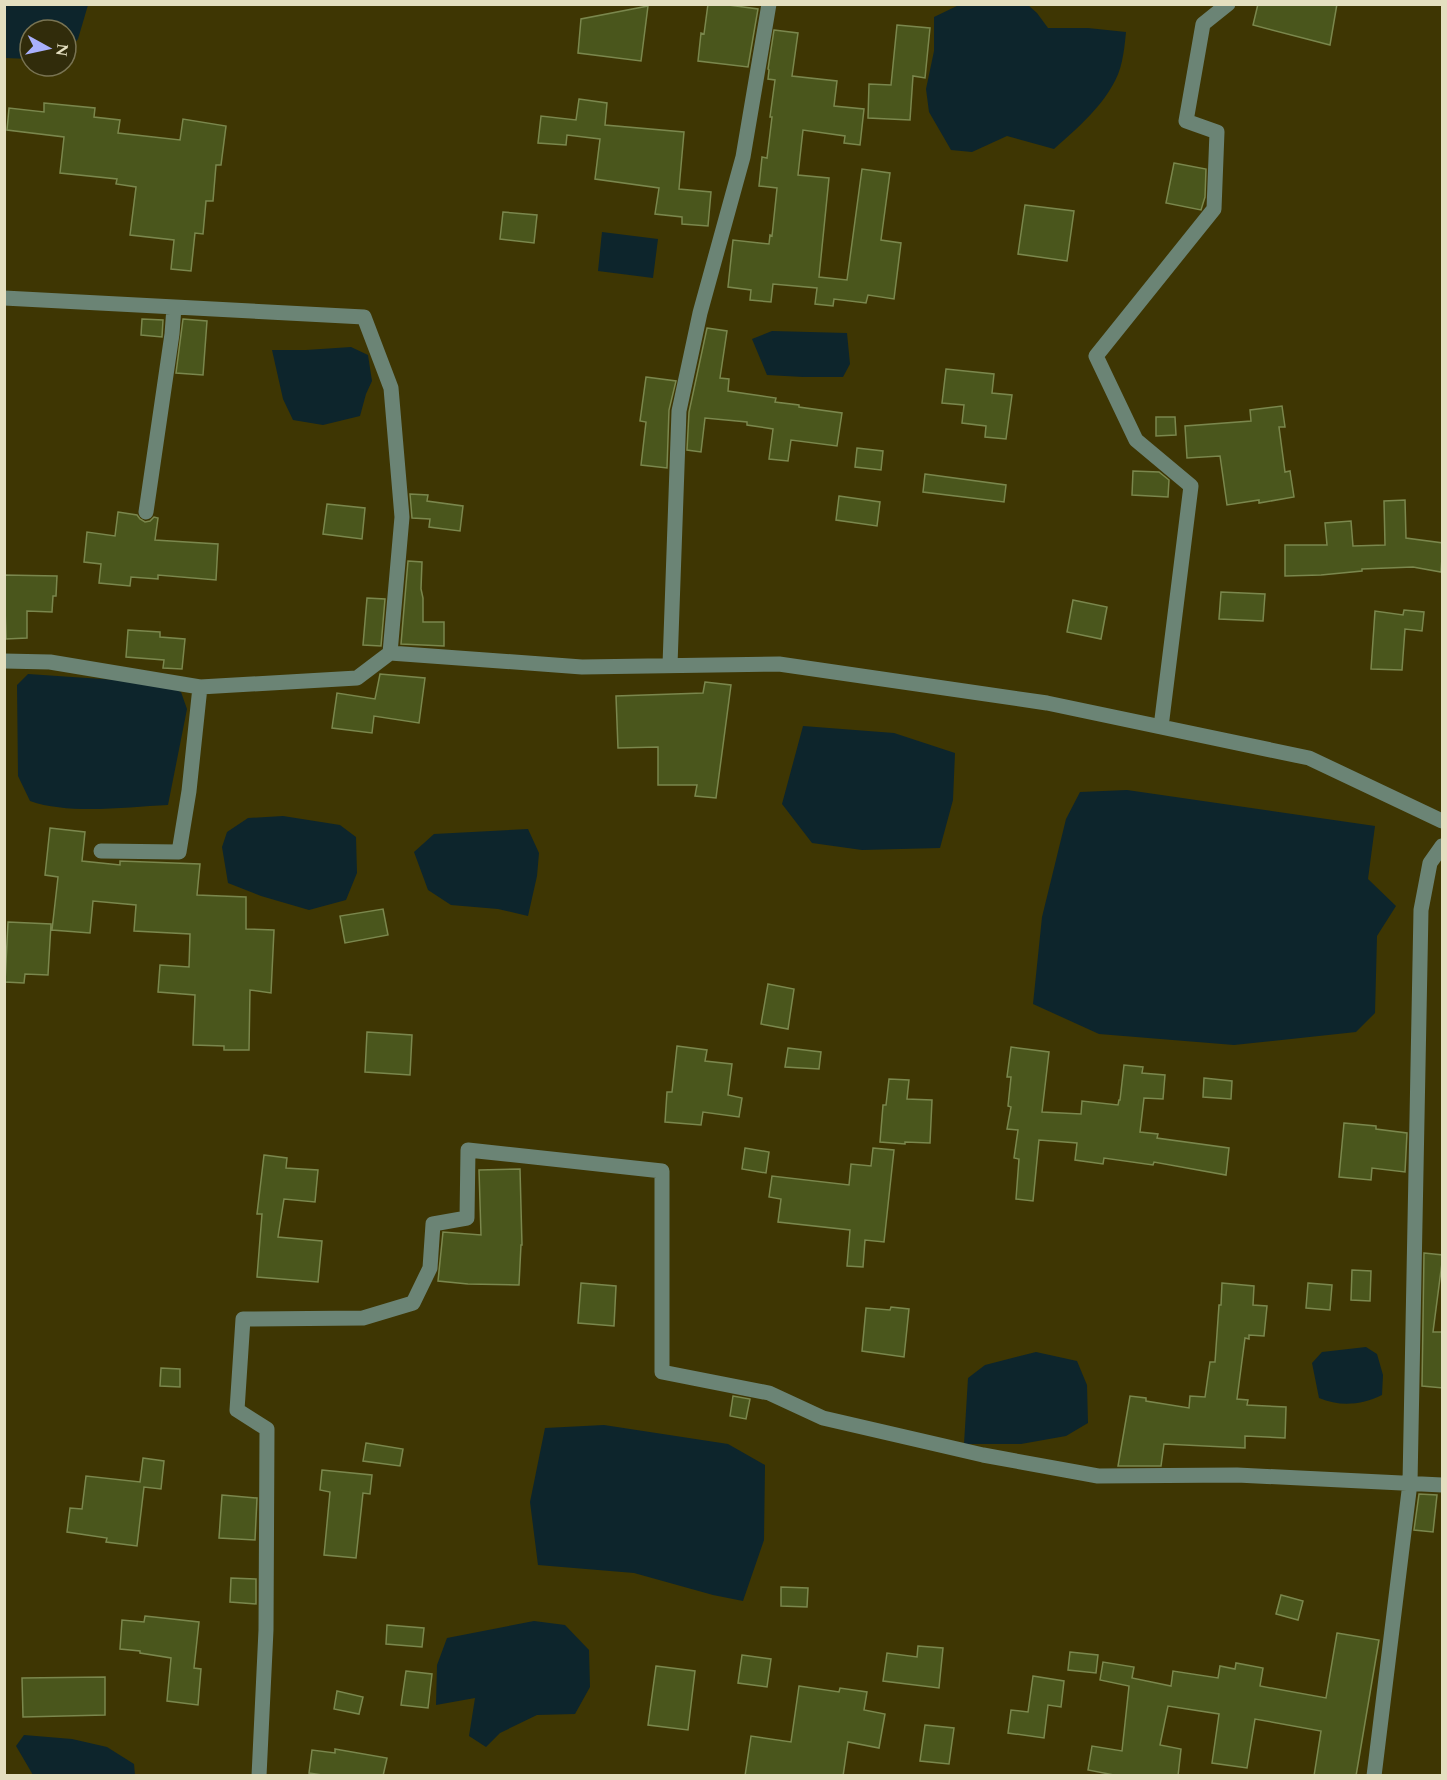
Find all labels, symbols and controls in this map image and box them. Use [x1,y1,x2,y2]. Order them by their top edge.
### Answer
north arrow [18,18,78,78]
text: N [49,42,75,58]

